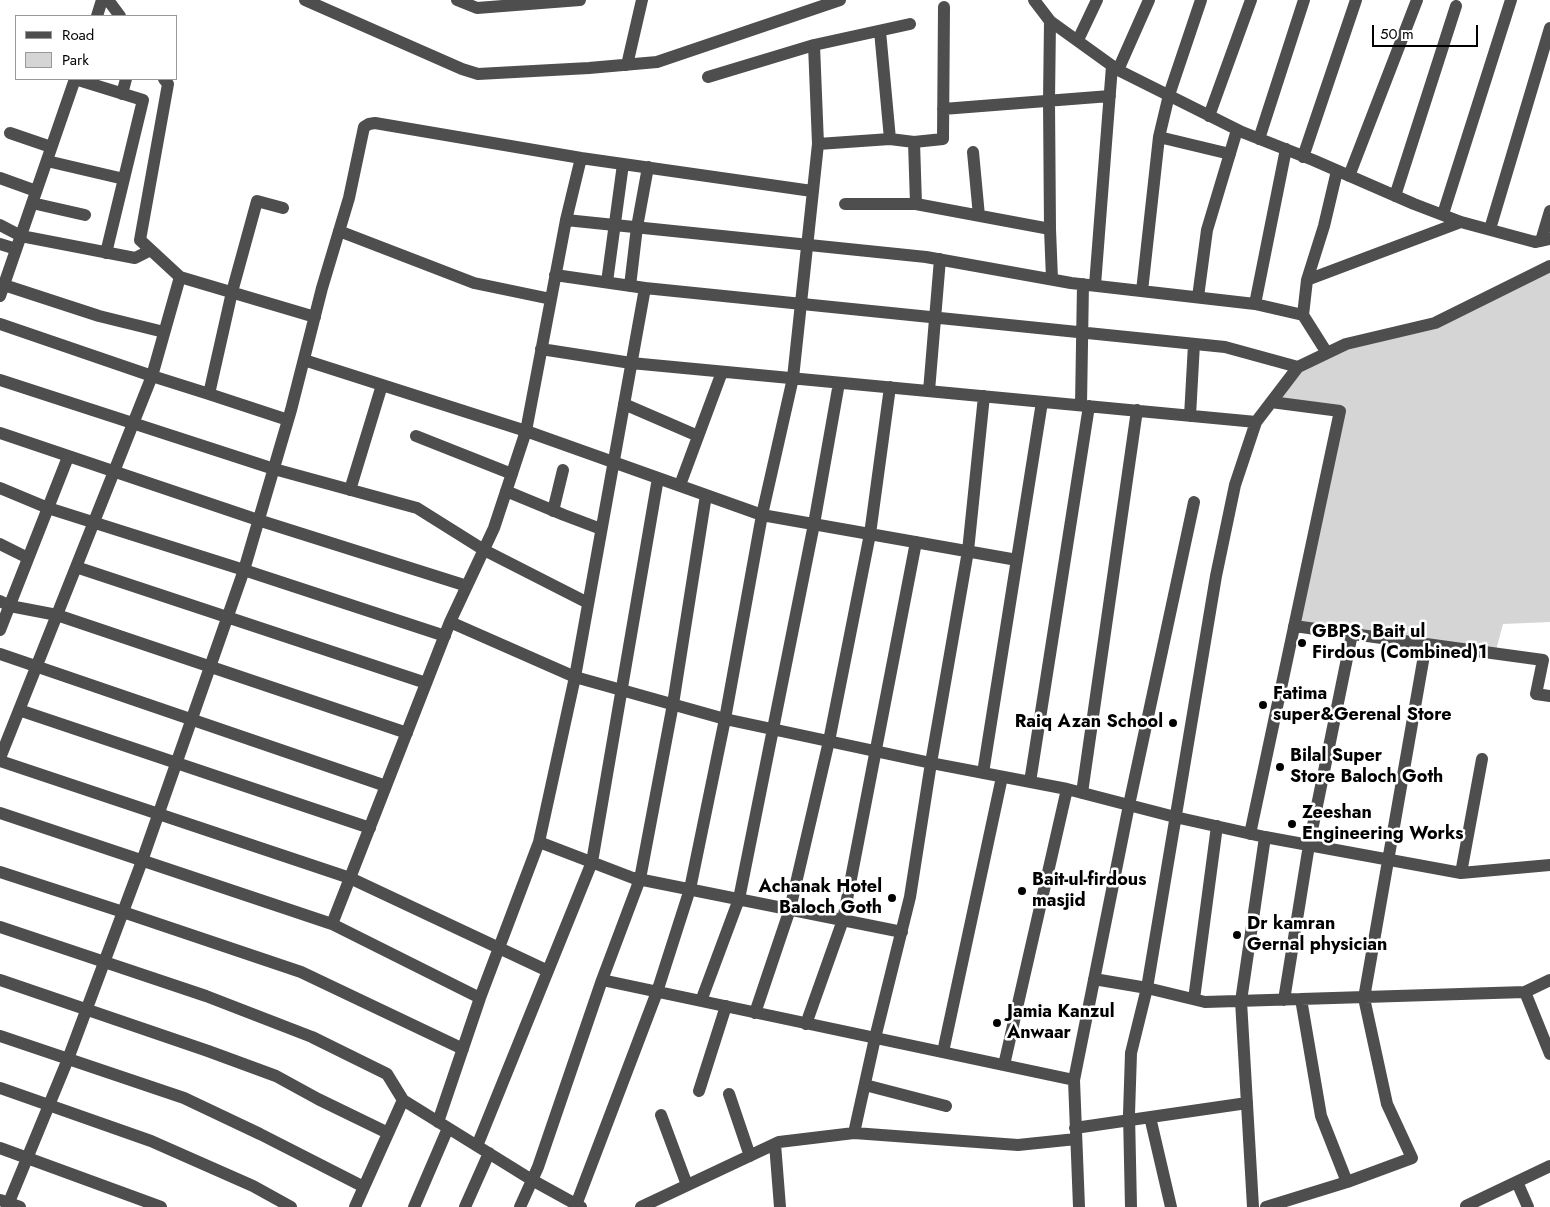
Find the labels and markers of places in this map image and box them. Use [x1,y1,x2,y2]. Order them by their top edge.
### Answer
place label: GBPS, Bait ul Firdous (Combined)1 [1312,622,1487,664]
marker: GBPS, Bait ul Firdous (Combined)1 [1296,637,1308,649]
place label: Fatima super&Gerenal Store [1273,684,1452,726]
marker: Fatima super&Gerenal Store [1257,699,1269,711]
place label: Raiq Azan School [1015,712,1163,734]
marker: Raiq Azan School [1167,717,1179,729]
place label: Bilal Super Store Baloch Goth [1290,746,1443,789]
marker: Bilal Super Store Baloch Goth [1274,761,1286,773]
place label: Zeeshan Engineering Works [1302,803,1464,846]
marker: Zeeshan Engineering Works [1286,818,1298,830]
place label: Bait-ul-firdous masjid [1032,870,1146,912]
place label: Achanak Hotel Baloch Goth [758,877,882,920]
marker: Bait-ul-firdous masjid [1016,885,1028,897]
marker: Achanak Hotel Baloch Goth [886,892,898,904]
place label: Dr kamran Gernal physician [1247,914,1387,956]
marker: Dr kamran Gernal physician [1231,929,1243,941]
place label: Jamia Kanzul Anwaar [1007,1002,1115,1044]
marker: Jamia Kanzul Anwaar [991,1017,1003,1029]

